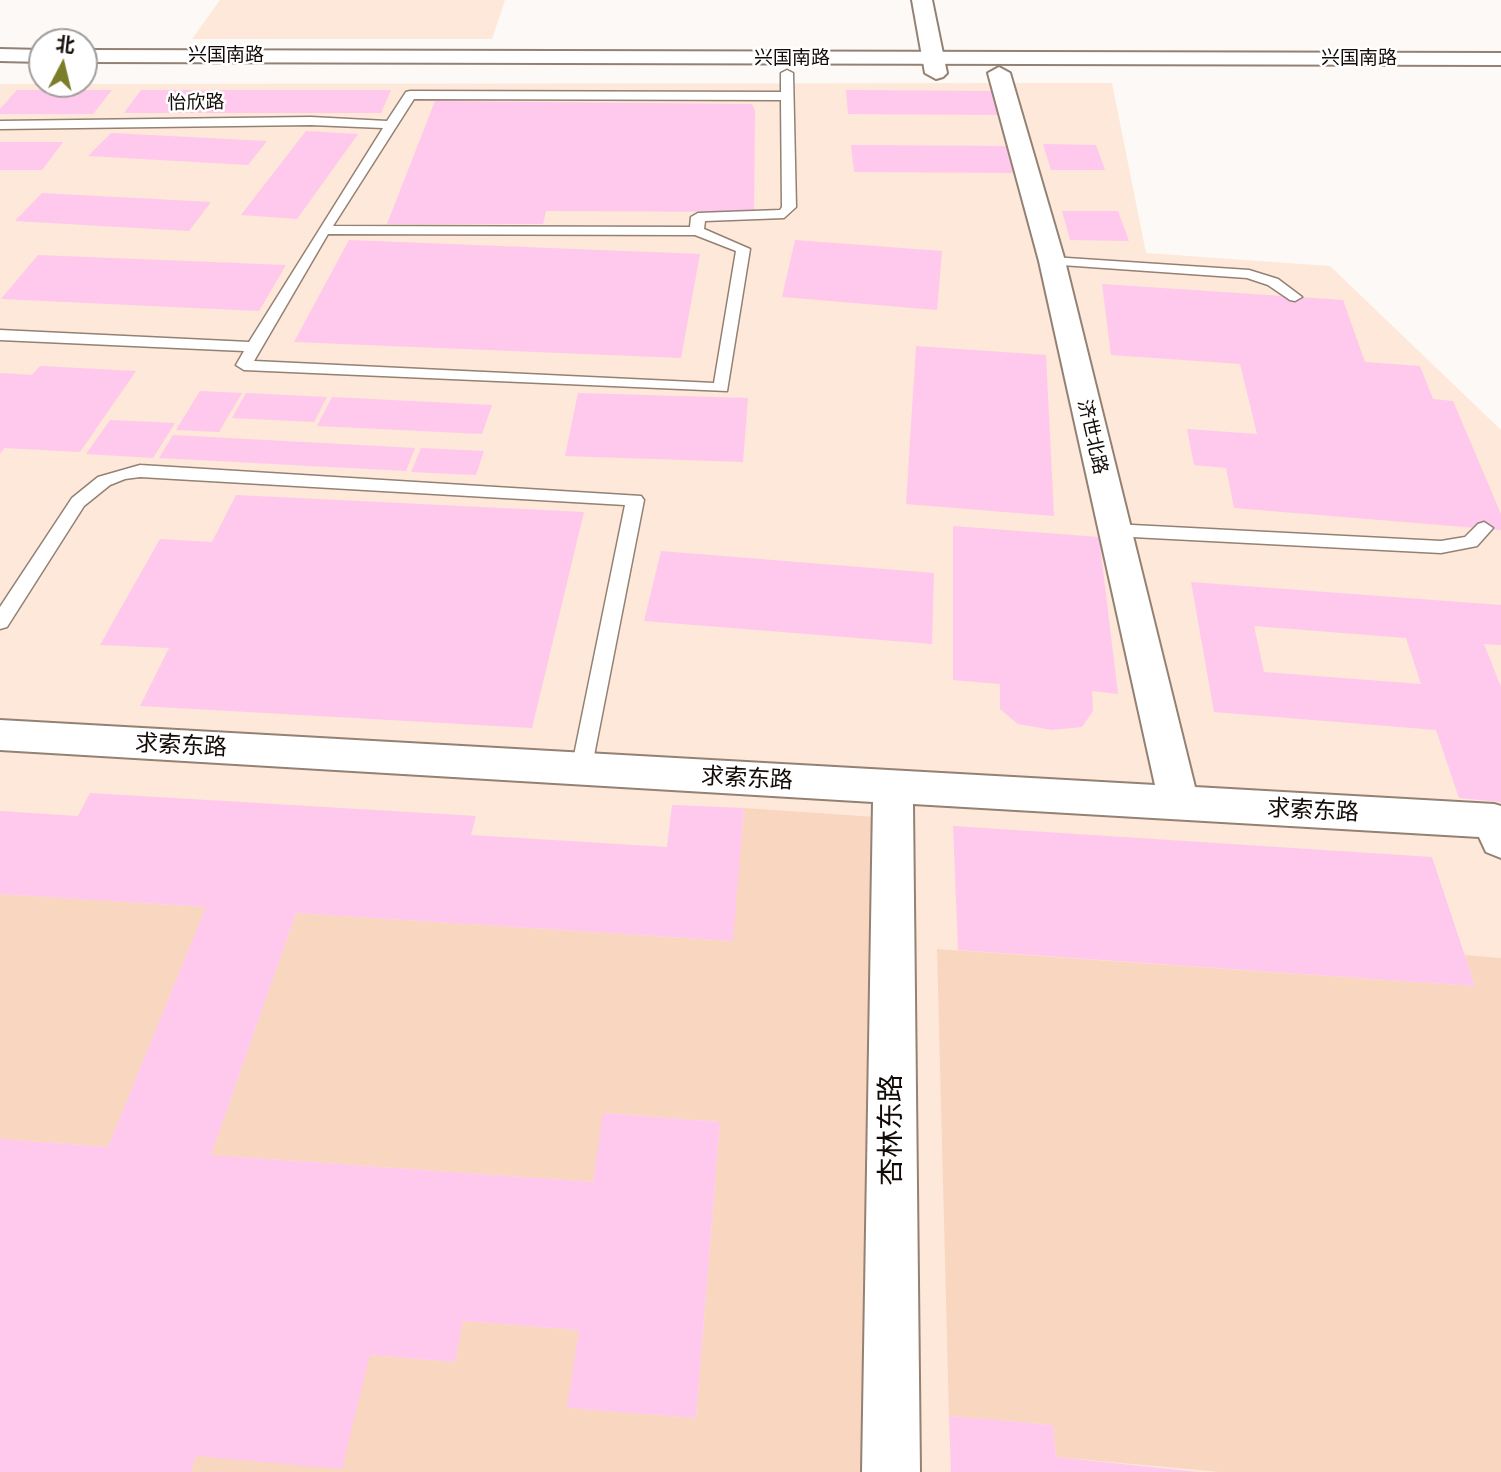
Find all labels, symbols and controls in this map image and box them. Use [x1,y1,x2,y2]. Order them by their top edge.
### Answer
north arrow [28,28,98,98]
text: 北 [54,31,76,57]
street label: 兴国南路 [188,45,264,67]
street label: 兴国南路 [754,48,830,70]
street label: 兴国南路 [1321,48,1397,70]
street label: 怡欣路 [167,91,225,115]
street label: 济世北路 [1072,397,1112,477]
street label: 求索东路 [134,730,228,762]
street label: 求索东路 [700,763,794,795]
street label: 求索东路 [1266,795,1360,827]
street label: 杏林东路 [875,1074,909,1186]

